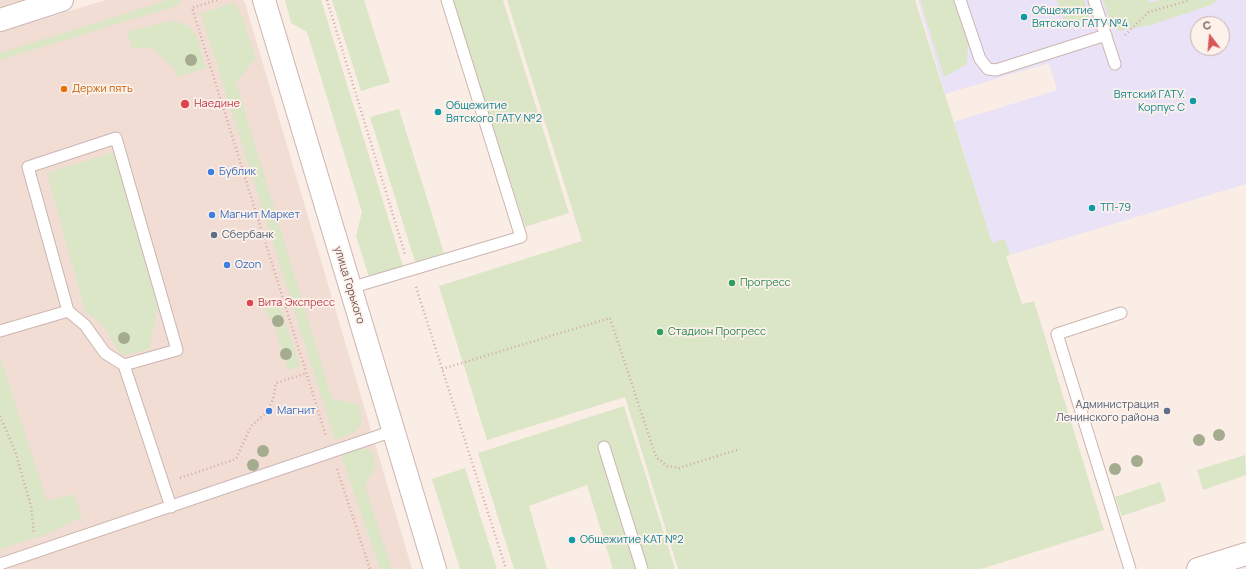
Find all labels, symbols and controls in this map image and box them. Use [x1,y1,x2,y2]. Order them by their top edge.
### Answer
place label: Общежитие Вятского ГАТУ №4 [1032,4,1128,30]
marker: Общежитие Вятского ГАТУ №4 [1019,12,1029,22]
north arrow [1190,16,1230,56]
text: С [1201,17,1213,33]
place label: Держи пять [72,82,133,96]
marker: Держи пять [59,84,69,94]
place label: Вятский ГАТУ. Корпус С [1114,88,1185,114]
marker: Вятский ГАТУ. Корпус С [1188,96,1198,106]
place label: Наедине [194,97,240,111]
marker: Наедине [179,98,191,110]
place label: Общежитие Вятского ГАТУ №2 [446,99,542,125]
marker: Общежитие Вятского ГАТУ №2 [433,107,443,117]
place label: Бублик [219,165,256,179]
marker: Бублик [206,167,216,177]
place label: ТП-79 [1100,201,1131,215]
marker: ТП-79 [1087,203,1097,213]
place label: Магнит Маркет [220,208,300,222]
marker: Магнит Маркет [207,210,217,220]
place label: Сбербанк [222,228,274,242]
marker: Сбербанк [209,230,219,240]
street label: улица Горького [331,245,367,325]
place label: Ozon [235,258,261,272]
marker: Ozon [222,260,232,270]
place label: Прогресс [740,276,791,290]
marker: Прогресс [727,278,737,288]
place label: Вита Экспресс [258,296,335,310]
marker: Вита Экспресс [245,298,255,308]
place label: Стадион Прогресс [668,325,766,339]
marker: Стадион Прогресс [655,327,665,337]
place label: Администрация Ленинского района [1056,398,1159,424]
place label: Магнит [277,404,316,418]
marker: Магнит [264,406,274,416]
marker: Администрация Ленинского района [1162,406,1172,416]
place label: Общежитие КАТ №2 [580,533,683,547]
marker: Общежитие КАТ №2 [567,535,577,545]

